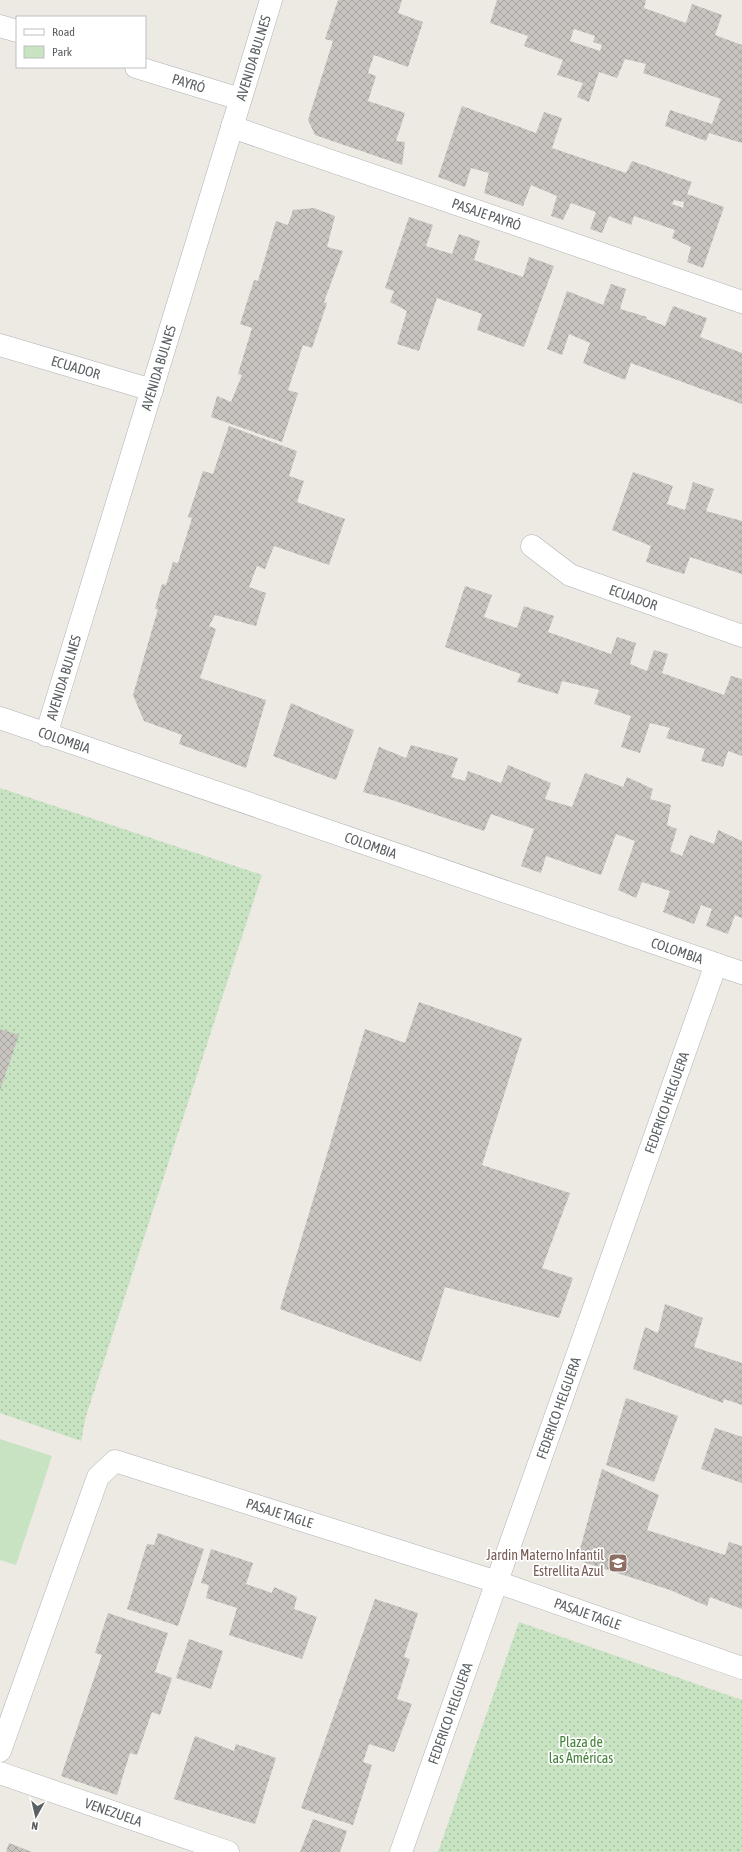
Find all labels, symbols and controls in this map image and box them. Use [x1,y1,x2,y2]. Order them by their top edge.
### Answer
street label: AVENIDA BULNES [233,13,274,103]
legend [16,16,146,68]
text: Road [52,25,75,39]
text: Park [52,45,73,59]
street label: PAYRÓ [170,71,207,96]
street label: PASAJE PAYRÓ [450,195,523,234]
street label: AVENIDA BULNES [138,323,179,412]
street label: ECUADOR [49,353,102,382]
street label: ECUADOR [607,581,660,613]
street label: AVENIDA BULNES [43,633,84,722]
street label: COLOMBIA [36,724,93,756]
street label: COLOMBIA [343,829,399,862]
street label: COLOMBIA [649,934,705,967]
street label: FEDERICO HELGUERA [641,1050,692,1156]
street label: FEDERICO HELGUERA [533,1355,584,1461]
street label: PASAJE TAGLE [244,1495,315,1531]
place label: Jardin Materno Infantil Estrellita Azul [486,1547,604,1579]
school or university icon: Jardin Materno Infantil Estrellita Azul [607,1552,629,1574]
street label: PASAJE TAGLE [552,1595,623,1633]
street label: FEDERICO HELGUERA [425,1660,476,1767]
park label: Plaza de las Américas [549,1734,613,1766]
street label: VENEZUELA [82,1795,144,1830]
north arrow [16,1796,56,1836]
text: N [31,1820,39,1832]

